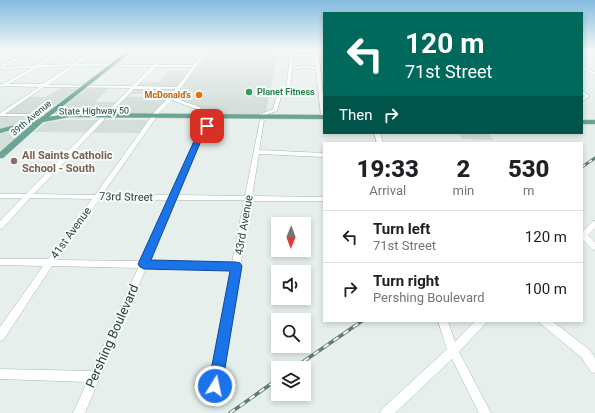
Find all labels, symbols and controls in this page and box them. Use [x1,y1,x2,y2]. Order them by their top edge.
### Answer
text: 120 m [405,27,484,60]
icon: left [339,28,391,80]
text: 71st Street [405,61,492,82]
marker: Planet Fitness [244,87,254,97]
place label: Planet Fitness [257,87,315,97]
place label: McDonald's [145,90,191,100]
marker: McDonald's [194,90,204,100]
street label: 39th Avenue [9,98,53,138]
icon: right [380,104,402,126]
street label: State Highway 50 [59,105,129,117]
text: Then [339,106,372,124]
pin [190,109,224,143]
icon: arrive [196,115,218,137]
place label: All Saints Catholic School - South [22,149,113,175]
text: 19:33 [357,155,419,183]
text: 2 [456,155,470,183]
text: 530 [508,155,549,183]
marker: All Saints Catholic School - South [9,156,19,166]
text: Arrival [369,183,406,198]
text: min [453,183,474,198]
text: m [523,183,534,198]
street label: 73rd Street [99,190,153,204]
street label: 43rd Avenue [232,194,256,256]
street label: 41st Avenue [48,205,94,261]
north arrow [271,217,311,257]
map controls [271,217,311,401]
text: Turn left [373,220,430,238]
icon: left [339,226,361,248]
text: 120 m [525,228,567,246]
text: 71st Street [373,238,436,253]
button: sound [271,265,311,305]
text: Turn right [373,272,439,290]
icon: right [339,278,361,300]
text: 100 m [525,280,567,298]
street label: Pershing Boulevard [82,282,142,390]
text: Pershing Boulevard [373,290,485,305]
button: search [271,313,311,353]
button: layers [271,361,311,401]
position arrow [194,365,236,407]

